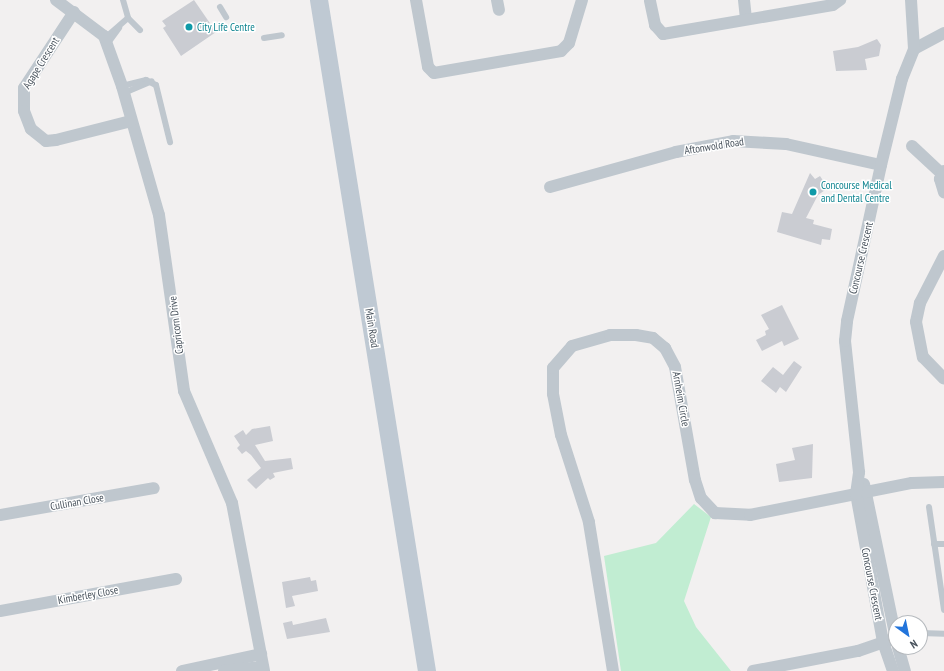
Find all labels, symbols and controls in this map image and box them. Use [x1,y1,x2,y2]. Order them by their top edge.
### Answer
place label: City Life Centre [197,20,255,34]
marker: City Life Centre [184,22,194,32]
street label: Agape Crescent [20,35,62,91]
street label: Aftonwold Road [683,135,745,157]
place label: Concourse Medical and Dental Centre [821,179,892,205]
marker: Concourse Medical and Dental Centre [808,187,818,197]
street label: Concourse Crescent [846,221,876,295]
street label: Capricorn Drive [166,295,186,355]
street label: Main Road [362,307,382,349]
street label: Arnheim Circle [670,370,692,428]
street label: Cullinan Close [49,491,105,513]
street label: Concourse Crescent [859,547,885,621]
street label: Kimberley Close [57,583,119,607]
north arrow [888,615,928,655]
text: N [908,637,920,652]

